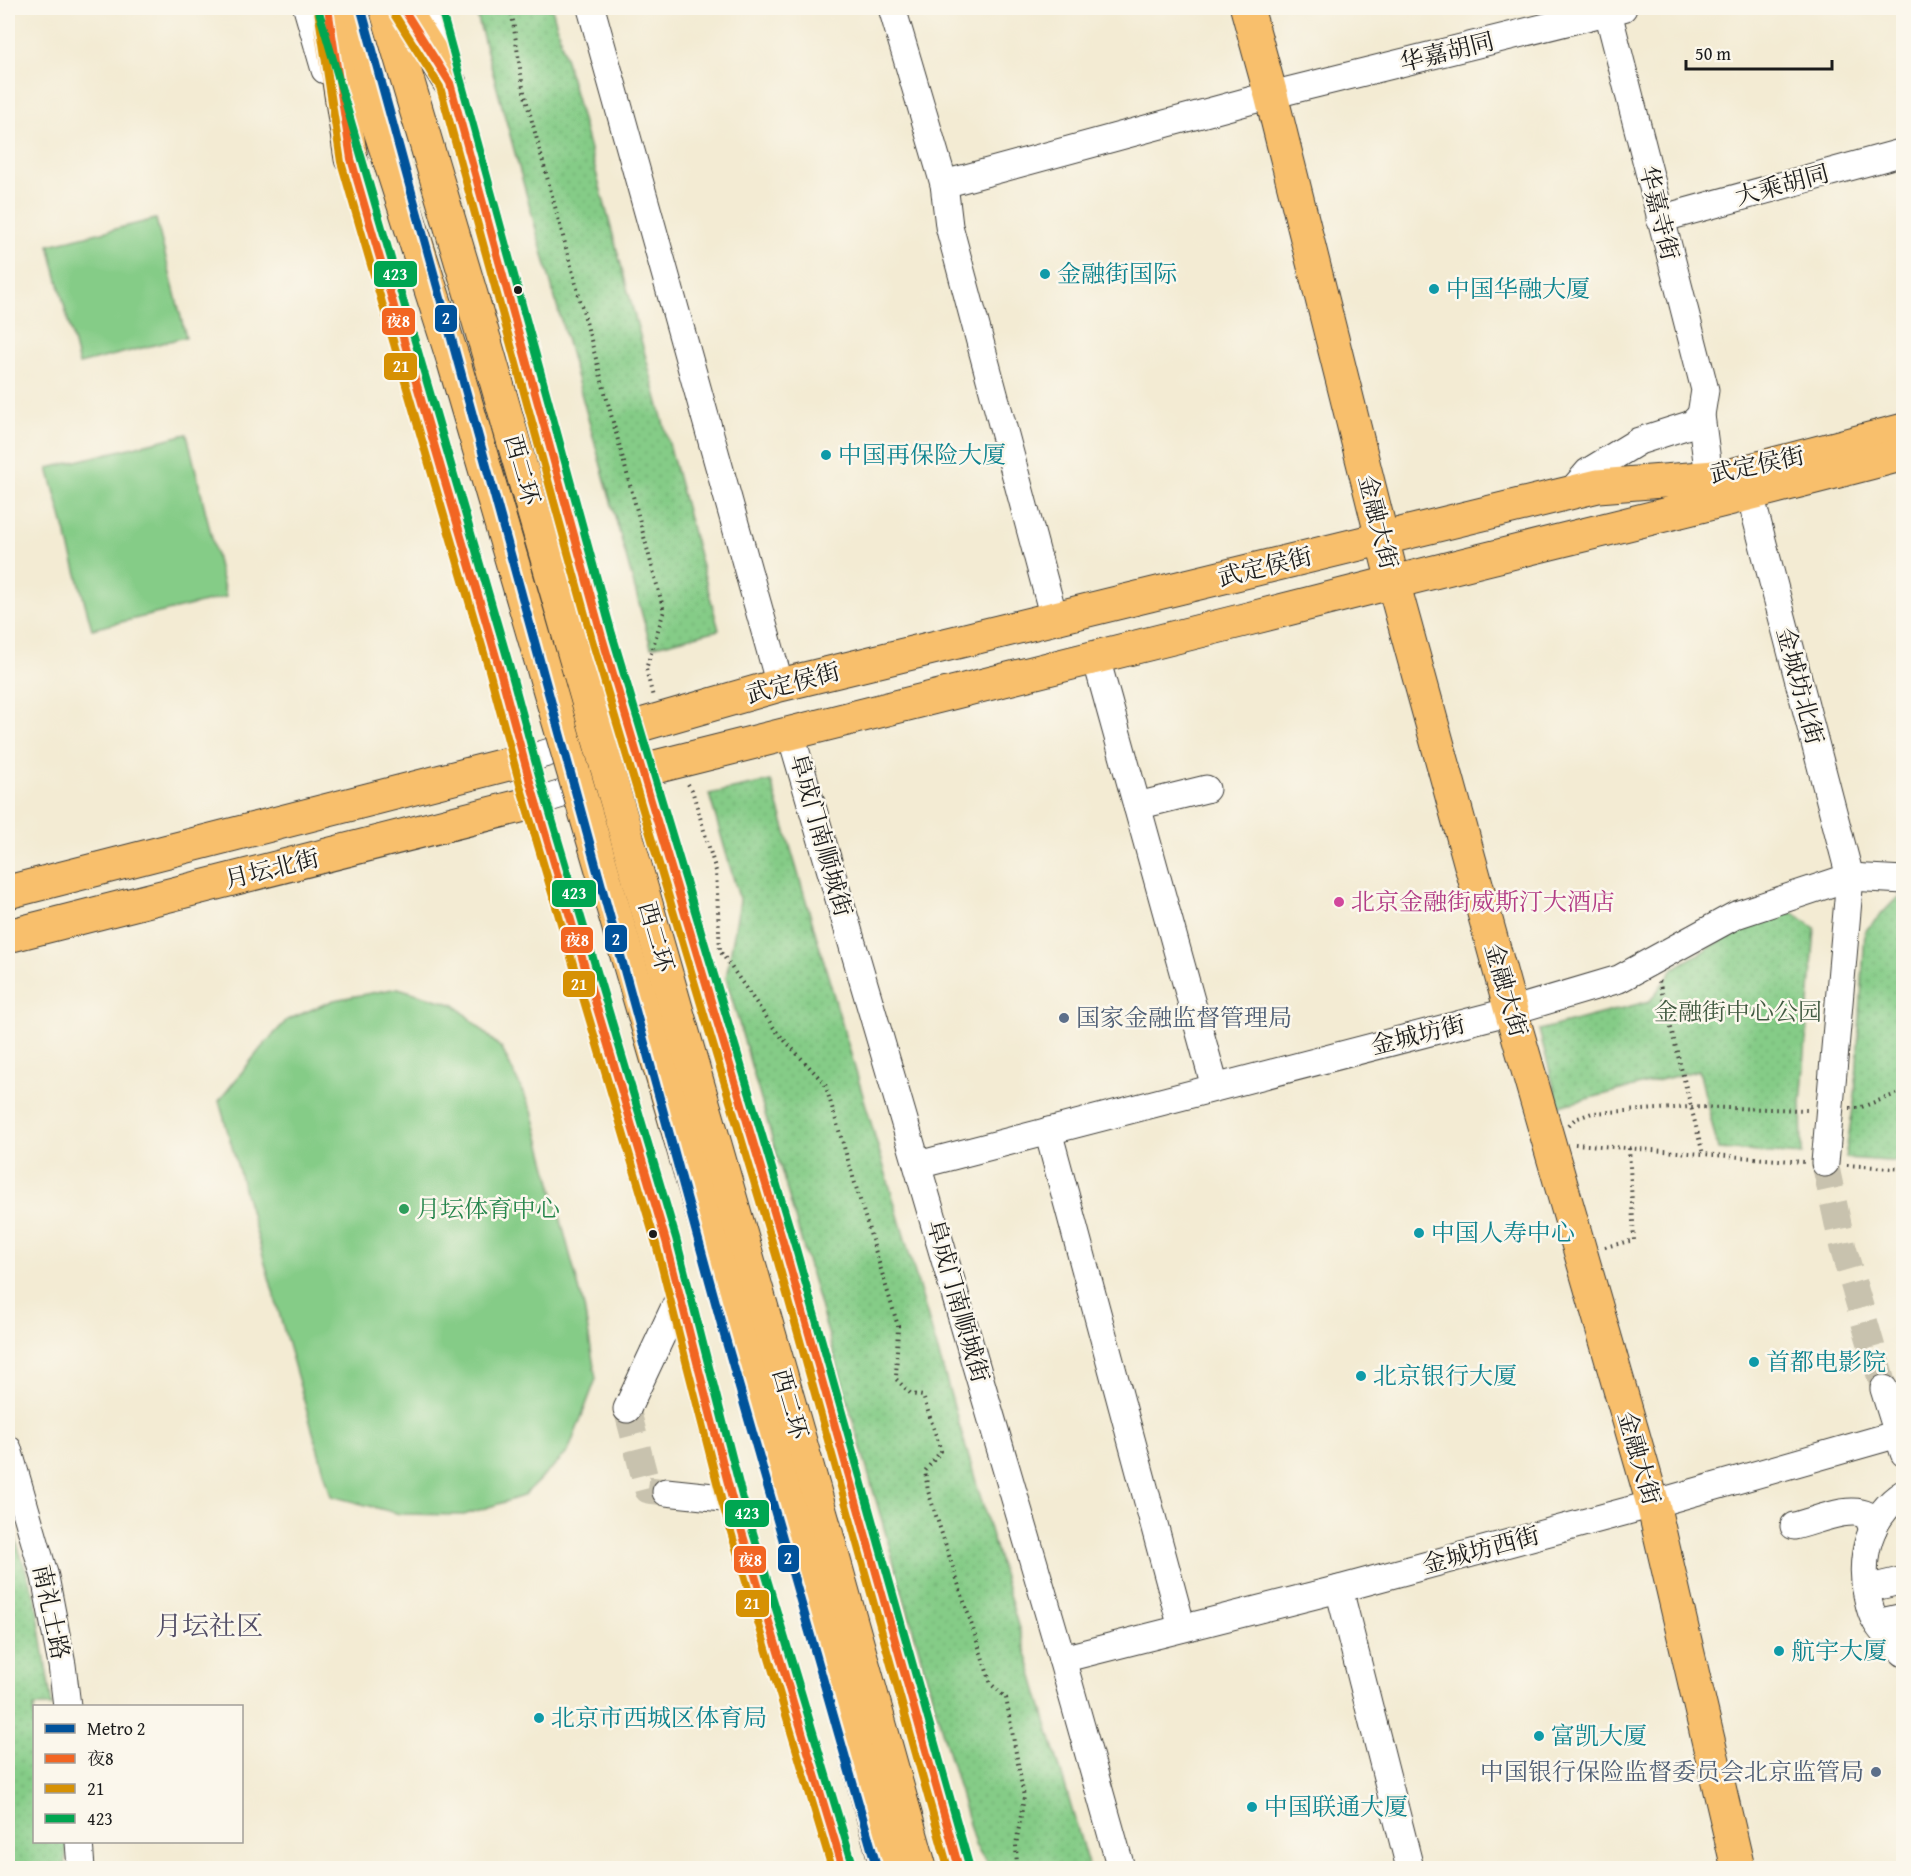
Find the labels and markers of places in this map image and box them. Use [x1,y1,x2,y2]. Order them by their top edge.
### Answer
place label: 金融街国际 [1057,256,1177,291]
marker: 金融街国际 [1038,267,1052,281]
place label: 中国华融大厦 [1446,271,1590,306]
marker: 中国华融大厦 [1427,282,1441,296]
unlabelled marker [512,284,524,296]
place label: 中国再保险大厦 [838,437,1006,472]
marker: 中国再保险大厦 [819,448,833,462]
place label: 北京金融街威斯汀大酒店 [1351,884,1615,919]
marker: 北京金融街威斯汀大酒店 [1332,895,1346,909]
place label: 国家金融监督管理局 [1076,1000,1292,1035]
marker: 国家金融监督管理局 [1057,1011,1071,1025]
place label: 月坛体育中心 [416,1191,560,1226]
marker: 月坛体育中心 [397,1202,411,1216]
place label: 中国人寿中心 [1431,1215,1575,1250]
marker: 中国人寿中心 [1412,1226,1426,1240]
unlabelled marker [647,1228,659,1240]
place label: 首都电影院 [1766,1344,1886,1379]
marker: 首都电影院 [1747,1355,1761,1369]
place label: 北京银行大厦 [1373,1358,1517,1393]
marker: 北京银行大厦 [1354,1369,1368,1383]
place label: 航宇大厦 [1791,1633,1887,1668]
marker: 航宇大厦 [1772,1644,1786,1658]
place label: 北京市西城区体育局 [551,1700,767,1735]
marker: 北京市西城区体育局 [532,1711,546,1725]
place label: 富凯大厦 [1551,1718,1647,1753]
marker: 富凯大厦 [1532,1729,1546,1743]
place label: 中国银行保险监督委员会北京监管局 [1480,1754,1864,1789]
marker: 中国银行保险监督委员会北京监管局 [1869,1765,1883,1779]
place label: 中国联通大厦 [1264,1789,1408,1824]
marker: 中国联通大厦 [1245,1800,1259,1814]

